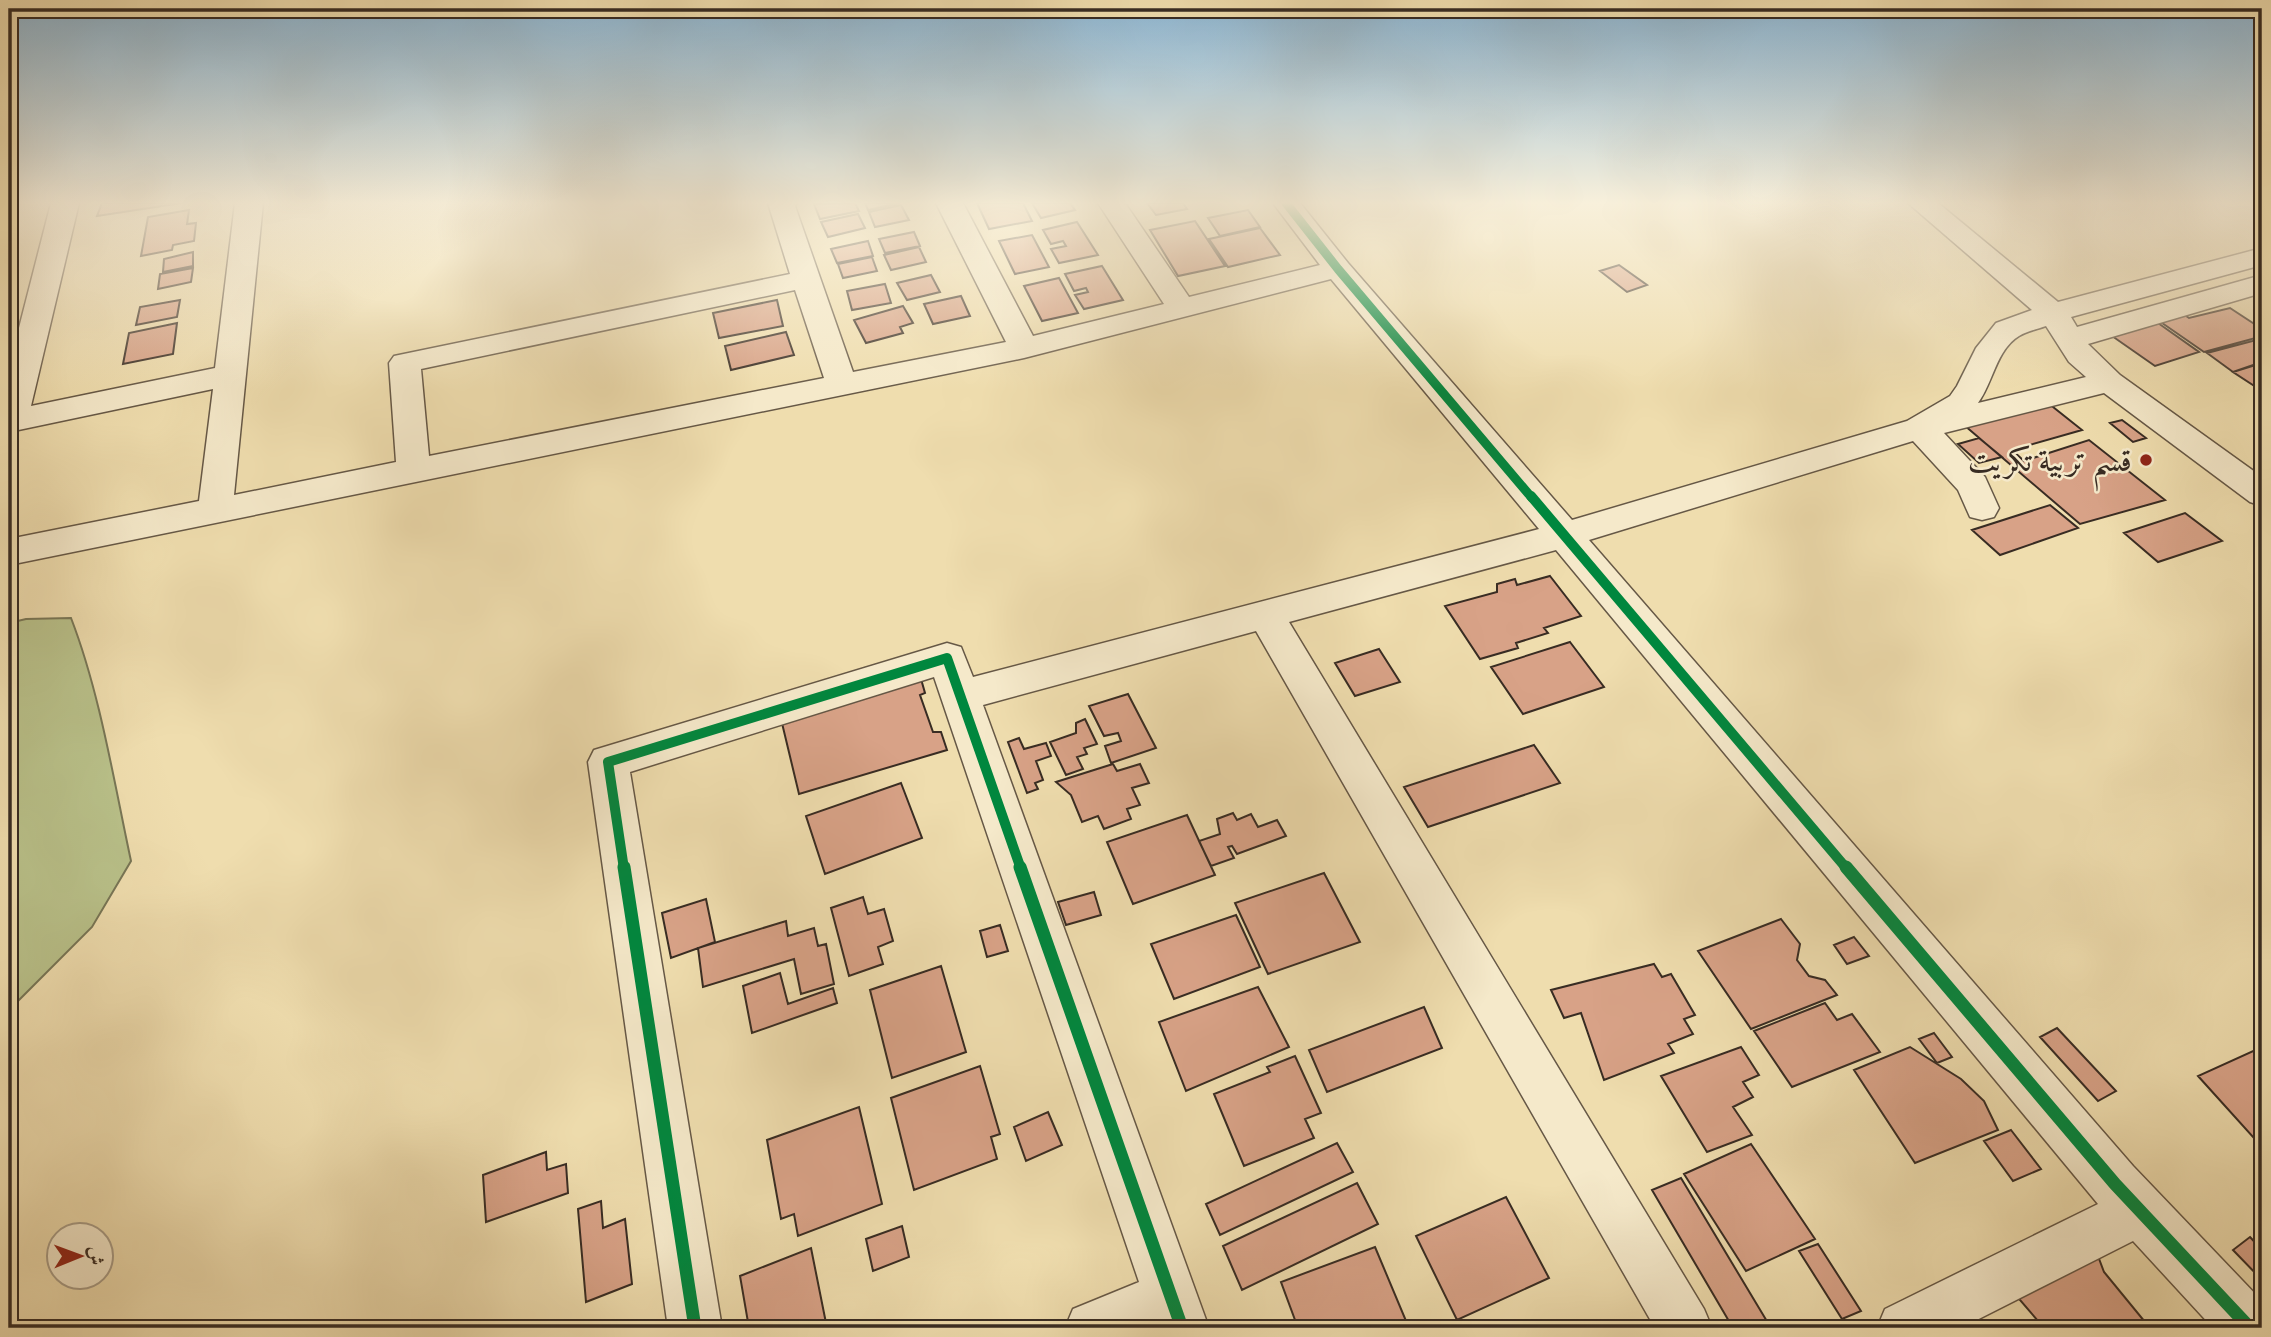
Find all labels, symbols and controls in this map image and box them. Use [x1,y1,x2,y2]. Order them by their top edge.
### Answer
place label: قسم تربية تكريت [1968,439,2132,492]
marker: قسم تربية تكريت [2138,452,2154,468]
north arrow [46,1222,116,1292]
text: ش [84,1246,109,1265]

